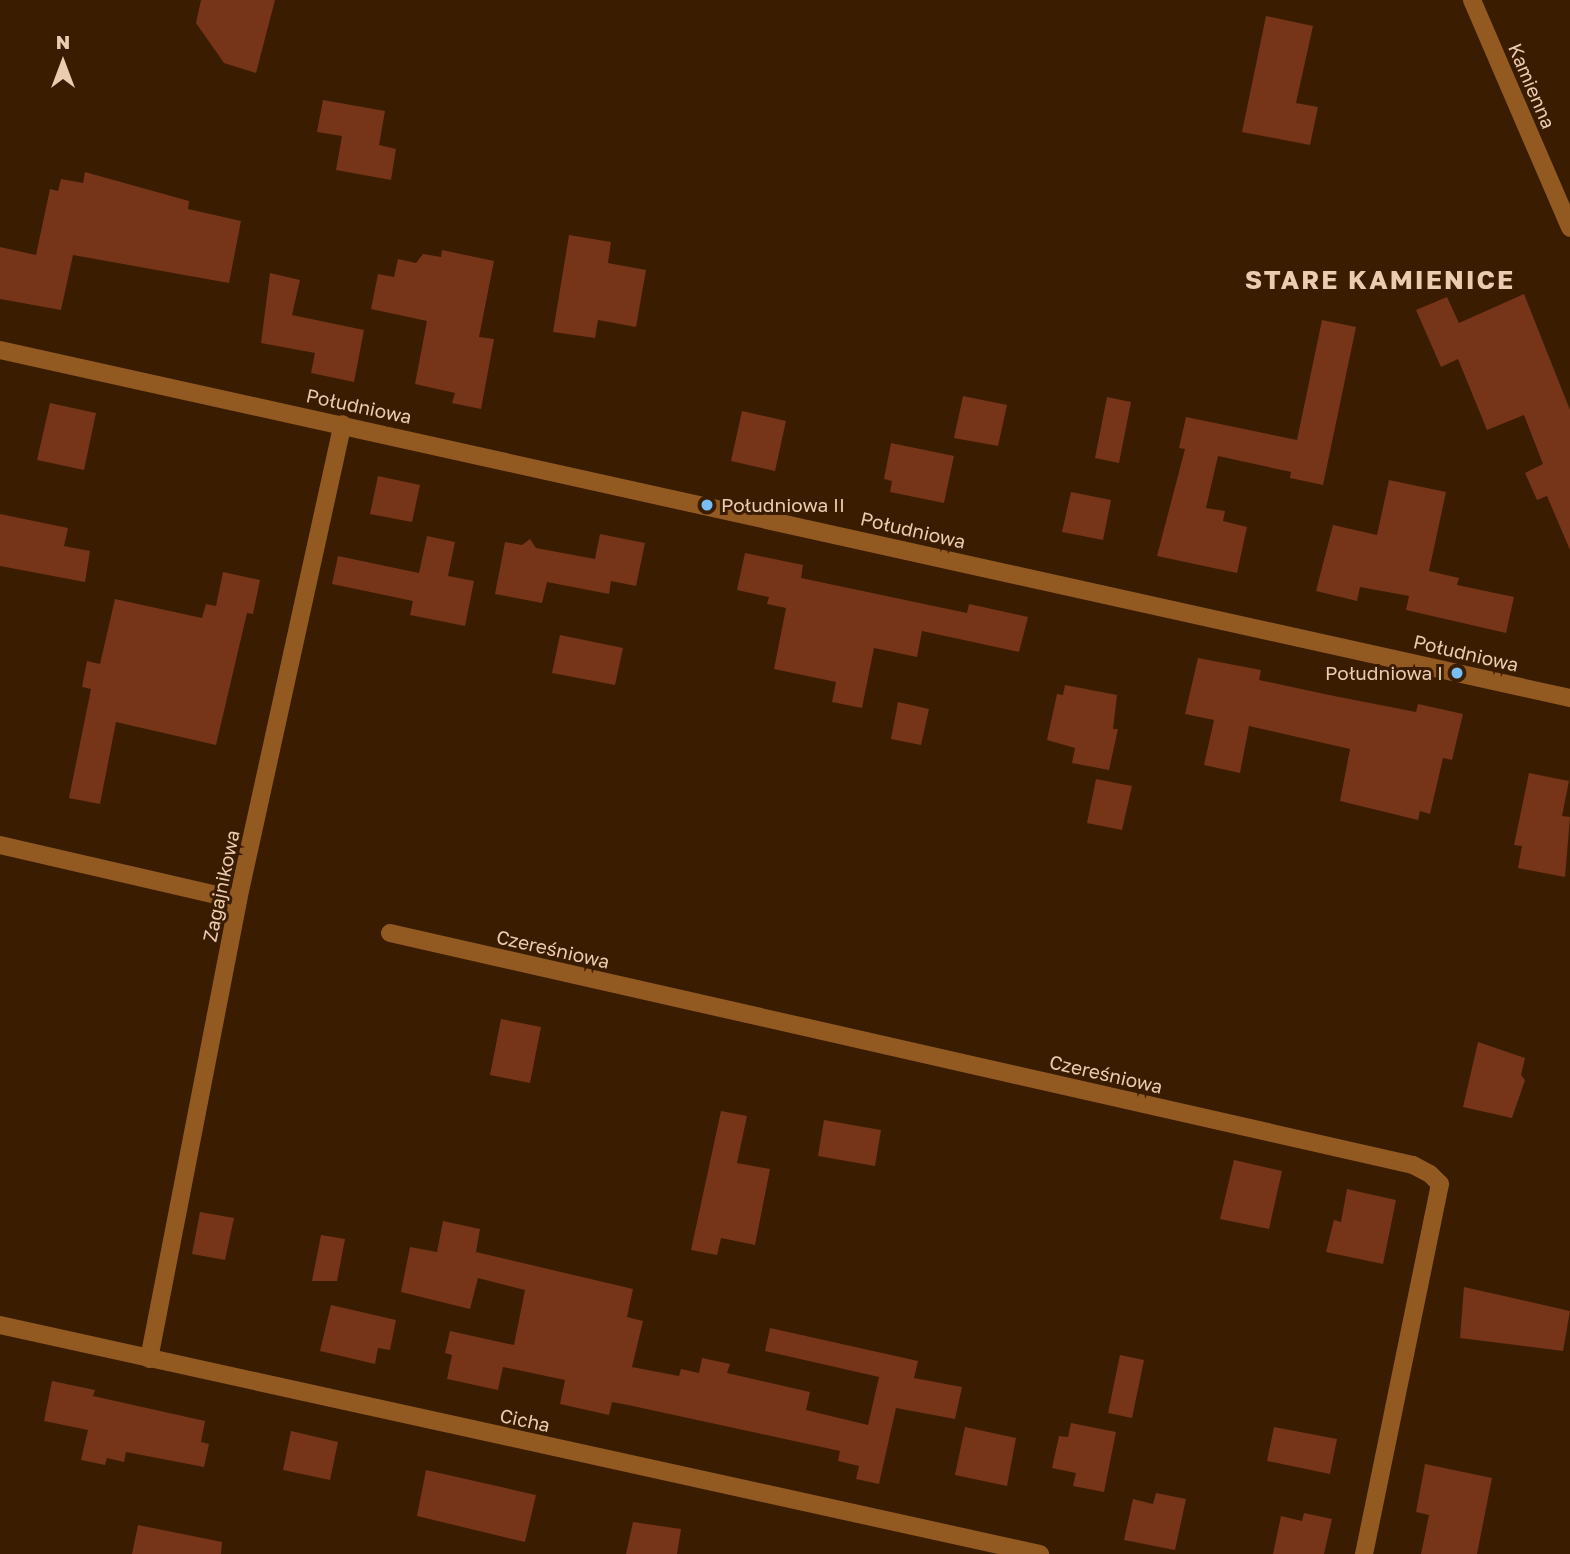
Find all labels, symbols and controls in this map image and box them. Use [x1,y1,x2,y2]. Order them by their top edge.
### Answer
north arrow [28,28,98,98]
text: N [56,30,70,53]
street label: Kamienna [1504,40,1560,132]
district label: STARE KAMIENICE [1247,264,1513,296]
street label: Południowa [304,384,414,428]
place label: Południowa II [721,494,845,516]
marker: Południowa II [699,497,715,513]
street label: Południowa [858,507,968,553]
street label: Południowa [1411,630,1521,676]
place label: Południowa I [1325,662,1443,684]
marker: Południowa I [1449,665,1465,681]
street label: Zagajnikowa [198,828,244,944]
street label: Czereśniowa [494,925,612,973]
street label: Czereśniowa [1047,1050,1165,1098]
street label: Cicha [498,1404,552,1436]

